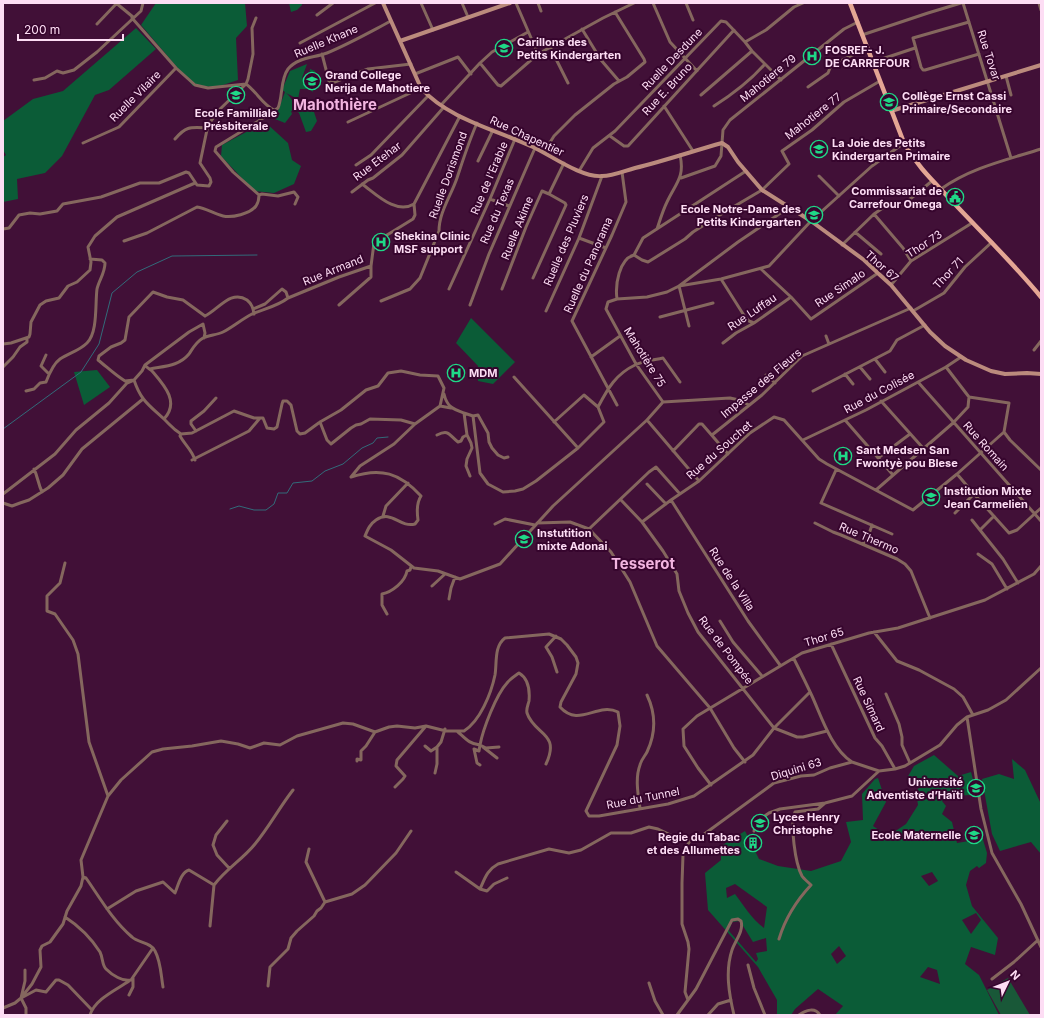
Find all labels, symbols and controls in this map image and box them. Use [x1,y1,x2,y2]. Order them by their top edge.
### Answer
scale bar [18,16,123,42]
street label: Ruelle Khane [292,21,360,61]
text: 200 m [24,22,60,37]
street label: Ruelle Desdune [639,25,705,93]
street label: Rue Tovar [974,28,1004,82]
place label: Carillons des Petits Kindergarten [517,35,621,62]
school or university icon: Carillons des Petits Kindergarten [494,38,514,58]
place label: FOSREF- J. DE CARREFOUR [825,43,910,70]
hospital icon: FOSREF- J. DE CARREFOUR [802,46,822,66]
street label: Mahotiere 79 [737,51,799,105]
street label: Rue E. Bruno [639,59,695,118]
street label: Ruelle Vilaire [106,67,164,125]
place label: Grand College Nerija de Mahotiere [325,68,431,95]
school or university icon: Grand College Nerija de Mahotiere [302,71,322,91]
school or university icon: Ecole Familliale Présbiterale [226,85,246,105]
place label: Collège Ernst Cassi Primaire/Secondaire [902,89,1012,116]
street label: Mahotiere 77 [782,90,844,142]
school or university icon: Collège Ernst Cassi Primaire/Secondaire [879,92,899,112]
district label: Mahothière [293,95,377,114]
place label: Ecole Familliale Présbiterale [195,106,278,133]
street label: Rue Chapentier [488,113,566,159]
street label: Ruelle Dorismond [426,130,470,220]
place label: La Joie des Petits Kindergarten Primaire [832,136,951,163]
street label: Rue Etehar [350,138,404,184]
street label: Rue de l'Erable [467,139,511,217]
school or university icon: La Joie des Petits Kindergarten Primaire [809,139,829,159]
street label: Rue du Texas [477,176,517,246]
place label: Commissariat de Carrefour Omega [849,184,942,211]
public building icon: Commissariat de Carrefour Omega [945,187,965,207]
street label: Ruelle des Pluviers [540,192,592,288]
street label: Ruelle Akime [498,194,536,262]
place label: Ecole Notre-Dame des Petits Kindergarten [681,202,801,229]
school or university icon: Ecole Notre-Dame des Petits Kindergarten [804,205,824,225]
street label: Ruelle du Panorama [561,215,615,315]
street label: Thor 73 [903,227,945,261]
place label: Shekina Clinic MSF support [394,229,471,256]
hospital icon: Shekina Clinic MSF support [371,232,391,252]
street label: Thor 67 [862,247,902,285]
street label: Rue Armand [301,252,365,288]
street label: Thor 71 [930,254,966,292]
street label: Rue Simalo [812,266,868,310]
street label: Rue Luffau [725,291,779,333]
street label: Mahotière 75 [621,324,669,390]
street label: Impasse des Fleurs [718,345,804,421]
hospital icon: MDM [446,363,466,383]
place label: MDM [469,366,497,380]
street label: Rue du Colisée [841,368,917,416]
street label: Rue du Souchet [683,417,755,482]
street label: Rue Romain [960,418,1012,474]
place label: Sant Medsen San Fwontyè pou Blese [856,443,958,470]
hospital icon: Sant Medsen San Fwontyè pou Blese [833,446,853,466]
place label: Institution Mixte Jean Carmelien [944,484,1032,511]
school or university icon: Institution Mixte Jean Carmelien [921,487,941,507]
street label: Rue Thermo [837,519,901,557]
place label: Instutition mixte Adonai [537,526,608,553]
school or university icon: Instutition mixte Adonai [514,529,534,549]
street label: Rue de la Villa [706,545,758,613]
district label: Tesserot [611,554,675,573]
street label: Rue de Pompée [696,613,756,687]
street label: Thor 65 [802,624,846,650]
street label: Rue Simard [850,674,888,734]
street label: Diquini 63 [769,755,823,783]
place label: Université Adventiste d’Haïti [866,775,963,802]
school or university icon: Université Adventiste d’Haïti [966,778,986,798]
street label: Rue du Tunnel [605,784,681,812]
place label: Lycee Henry Christophe [773,810,840,837]
school or university icon: Lycee Henry Christophe [750,813,770,833]
school or university icon: Ecole Maternelle [964,825,984,845]
place label: Ecole Maternelle [871,828,961,842]
place label: Regie du Tabac et des Allumettes [647,830,741,857]
building icon: Regie du Tabac et des Allumettes [743,833,763,853]
north arrow [988,962,1028,1002]
text: N [1007,967,1023,983]

